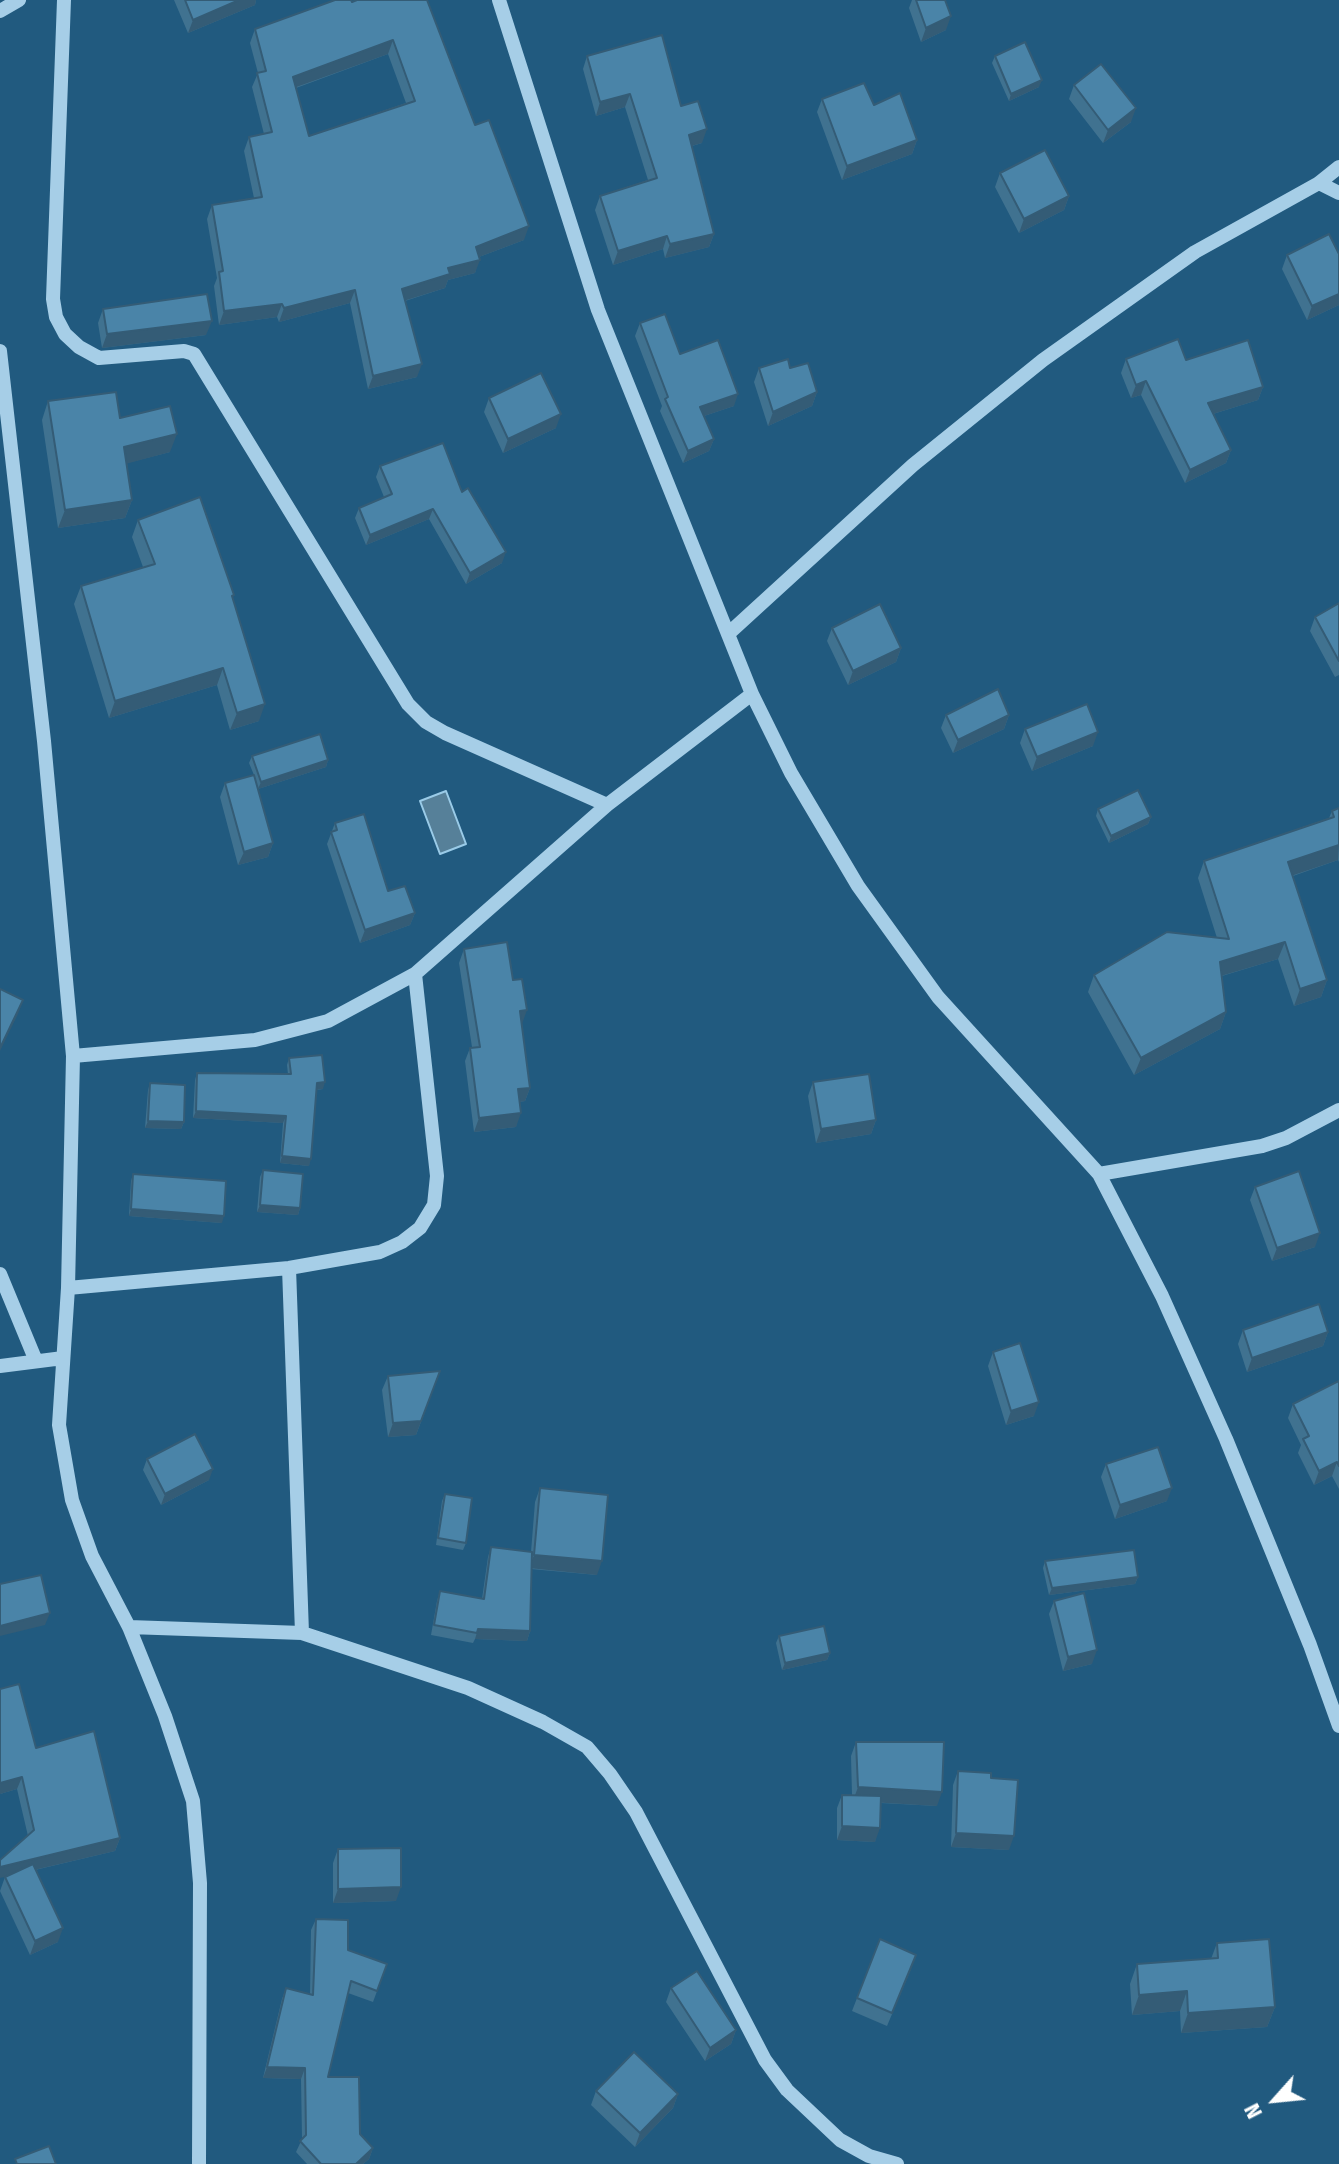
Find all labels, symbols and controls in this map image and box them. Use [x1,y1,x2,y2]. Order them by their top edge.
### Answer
north arrow [1235,2060,1315,2140]
text: N [1238,2099,1268,2123]

